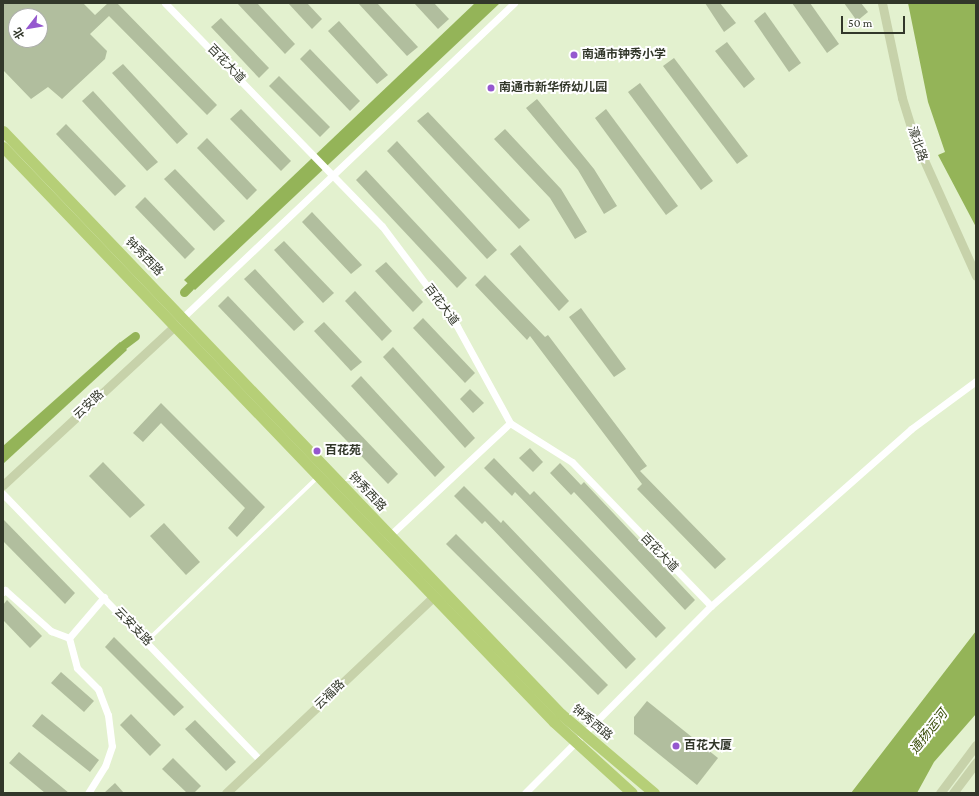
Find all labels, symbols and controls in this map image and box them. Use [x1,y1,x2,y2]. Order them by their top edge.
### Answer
north arrow [8,8,48,48]
scale bar [843,8,907,34]
text: 50 m [848,16,872,30]
text: 北 [11,26,27,41]
street label: 百花大道 [204,42,248,86]
place label: 南通市钟秀小学 [582,48,666,62]
marker: 南通市钟秀小学 [569,50,579,60]
place label: 南通市新华侨幼儿园 [499,81,607,95]
marker: 南通市新华侨幼儿园 [486,83,496,93]
street label: 濠北路 [904,125,930,163]
street label: 钟秀西路 [122,235,166,279]
street label: 百花大道 [421,281,461,329]
street label: 云安路 [71,387,107,423]
place label: 百花苑 [325,444,361,458]
marker: 百花苑 [312,446,322,456]
street label: 钟秀西路 [345,470,389,514]
street label: 百花大道 [637,531,681,575]
street label: 云安支路 [111,605,155,649]
street label: 云福路 [312,677,348,713]
street label: 钟秀西路 [569,702,615,744]
water label: 通扬运河 [907,707,951,757]
place label: 百花大厦 [684,739,732,753]
marker: 百花大厦 [671,741,681,751]

